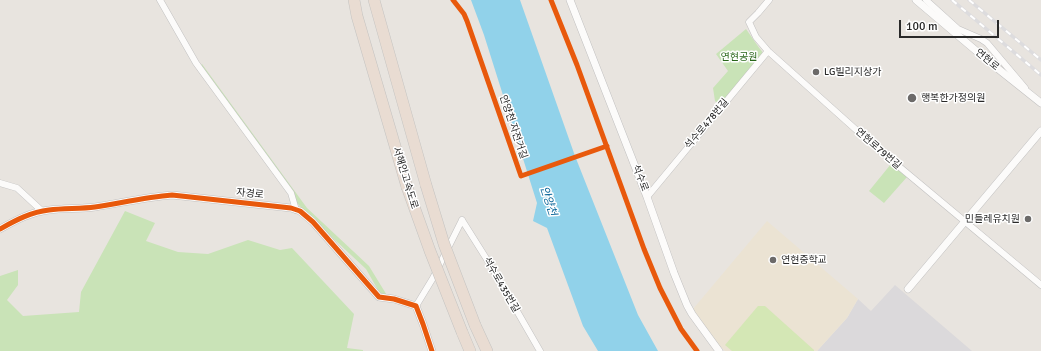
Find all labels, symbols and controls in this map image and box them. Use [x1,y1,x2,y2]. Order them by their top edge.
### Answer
scale bar [901,12,1001,38]
text: 100 m [906,19,938,34]
street label: 연현로 [973,47,1001,73]
park label: 연현공원 [721,51,757,63]
place label: LG빌리지상가 [824,66,881,78]
marker: LG빌리지상가 [811,67,821,77]
marker: 행복한가정의원 [906,92,918,104]
place label: 행복한가정의원 [921,92,985,104]
street label: 안양천 자전거길 [496,94,530,160]
street label: 석수로478번길 [682,96,732,152]
street label: 연현로79번길 [853,126,903,172]
street label: 서해안고속도로 [390,145,420,211]
street label: 석수로 [629,163,651,193]
water label: 안양천 [537,185,559,217]
street label: 자경로 [236,187,264,201]
place label: 민들레유치원 [965,213,1020,225]
marker: 민들레유치원 [1023,214,1033,224]
place label: 연현중학교 [781,254,827,266]
street label: 석수로435번길 [480,255,522,315]
marker: 연현중학교 [768,255,778,265]

